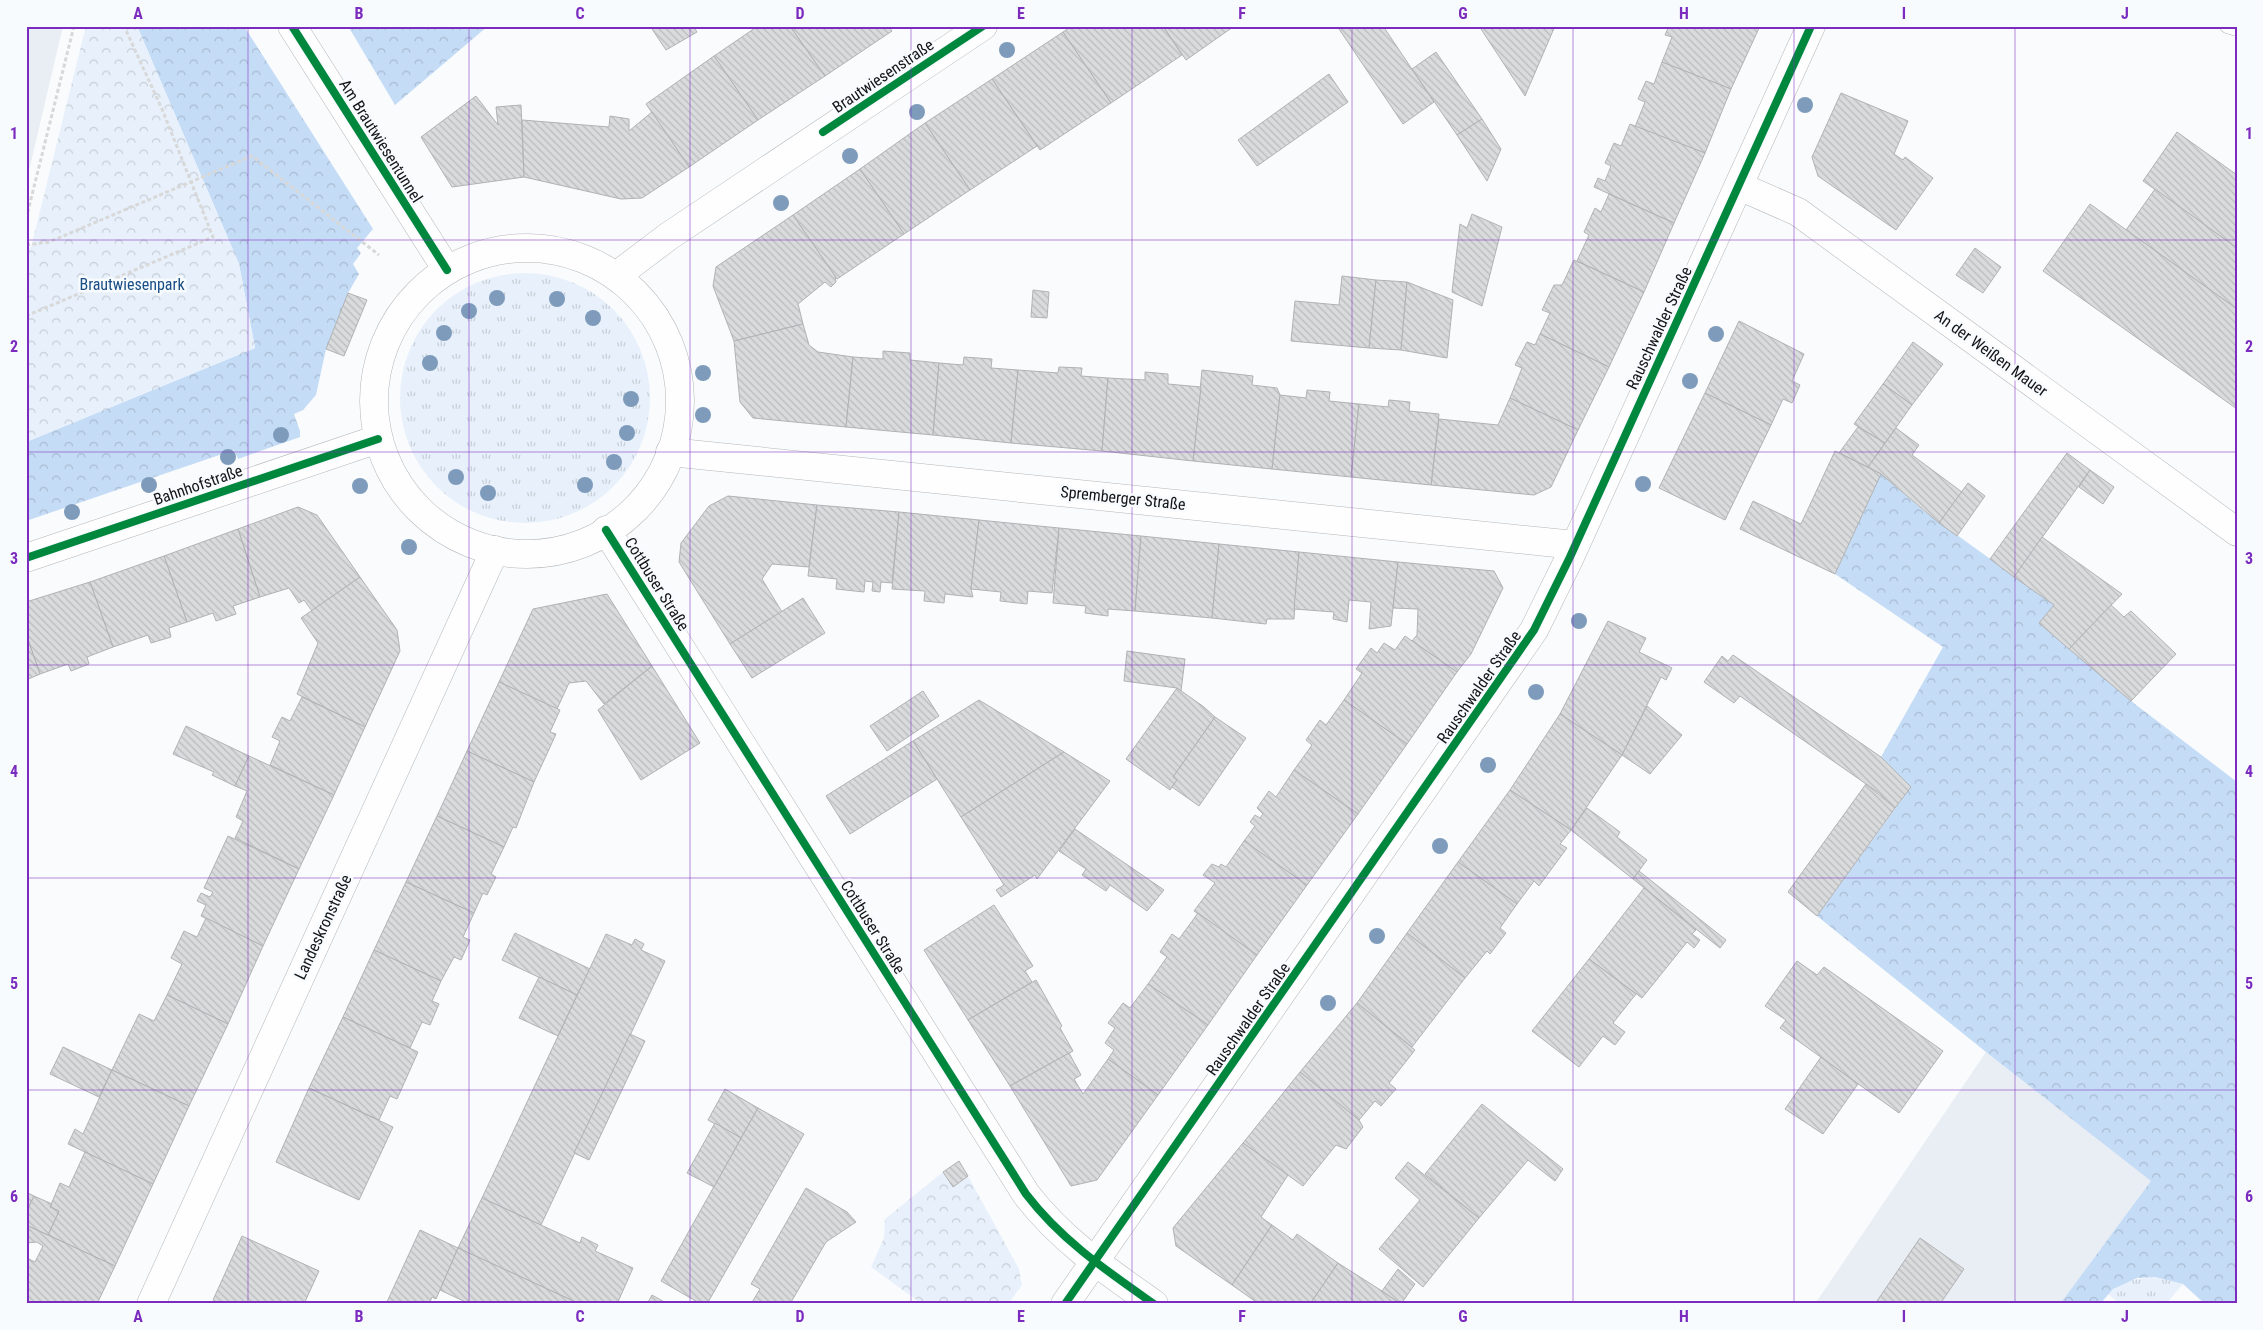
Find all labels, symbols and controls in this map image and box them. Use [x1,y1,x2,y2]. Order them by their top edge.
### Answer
text: A [133,4,143,23]
text: B [355,4,364,23]
text: C [575,4,585,23]
text: D [795,4,805,23]
text: E [1017,4,1025,23]
text: F [1238,4,1246,23]
text: G [1458,4,1468,23]
text: H [1679,4,1689,23]
text: I [1902,4,1906,23]
text: J [2121,4,2129,23]
street label: Brautwiesenstraße [829,35,937,117]
street label: Am Brautwiesentunnel [335,76,427,206]
text: 1 [10,124,18,143]
text: 1 [2245,124,2253,143]
street label: Rauschwalder Straße [1622,264,1696,392]
park label: Brautwiesenpark [79,275,185,294]
street label: An der Weißen Mauer [1931,306,2051,400]
text: 2 [10,337,18,356]
text: 2 [2245,337,2253,356]
street label: Bahnhofstraße [151,461,245,509]
street label: Spremberger Straße [1060,482,1186,514]
street label: Cottbuser Straße [621,534,693,634]
text: 3 [10,549,18,568]
text: 3 [2245,549,2253,568]
street label: Rauschwalder Straße [1433,627,1525,747]
text: 4 [10,762,18,781]
text: 4 [2245,762,2253,781]
street label: Landeskronstraße [290,872,356,982]
street label: Cottbuser Straße [837,877,909,977]
street label: Rauschwalder Straße [1202,959,1294,1079]
text: 5 [10,974,18,993]
text: 5 [2245,974,2253,993]
text: 6 [10,1187,18,1206]
text: 6 [2245,1187,2253,1206]
text: A [133,1307,143,1326]
text: B [355,1307,364,1326]
text: C [575,1307,585,1326]
text: D [795,1307,805,1326]
text: E [1017,1307,1025,1326]
text: F [1238,1307,1246,1326]
text: G [1458,1307,1468,1326]
text: H [1679,1307,1689,1326]
text: I [1902,1307,1906,1326]
text: J [2121,1307,2129,1326]

